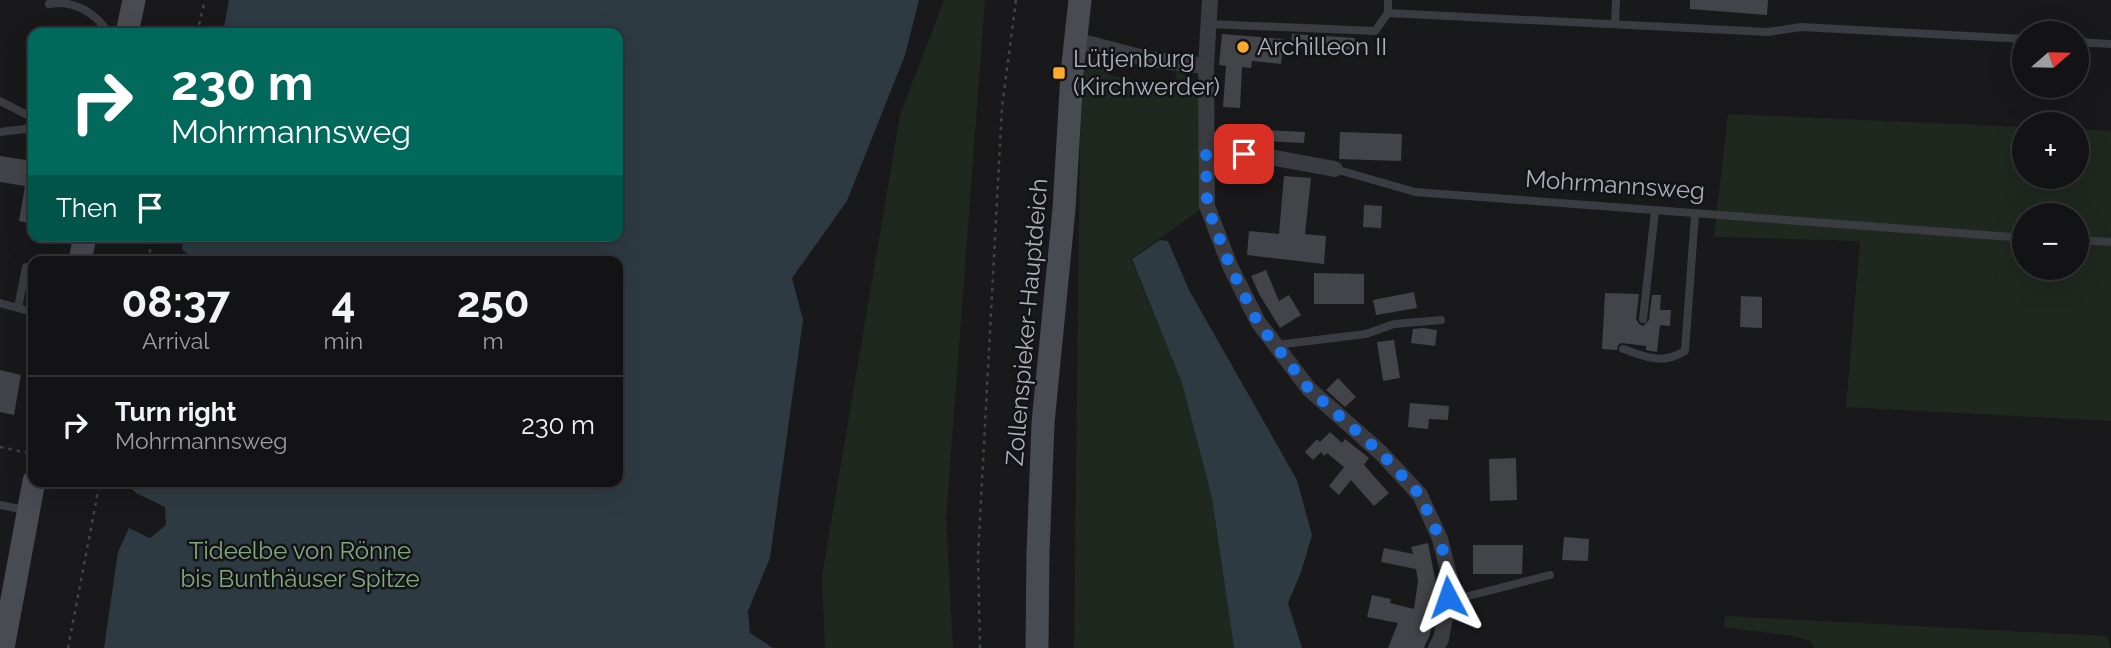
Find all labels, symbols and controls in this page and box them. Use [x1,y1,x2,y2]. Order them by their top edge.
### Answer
north arrow [2012,21,2090,98]
map controls [2012,21,2089,280]
place label: Archilleon II [1257,32,1387,61]
marker: Archilleon II [1235,39,1251,55]
place label: Lütjenburg (Kirchwerder) [1073,44,1220,101]
text: 230 m [171,54,313,111]
icon: right [56,56,147,147]
marker: Lütjenburg (Kirchwerder) [1051,65,1067,81]
button: + [2012,112,2089,189]
text: Mohrmannsweg [171,113,411,150]
pin [1214,124,1274,184]
icon: arrive [1225,135,1263,173]
street label: Mohrmannsweg [1524,164,1706,205]
street label: Zollenspieker-Hauptdeich [999,177,1054,467]
icon: arrive [131,189,169,227]
text: Then [56,193,117,223]
button: − [2012,203,2089,280]
text: 08:37 [122,278,230,327]
text: 4 [331,278,355,327]
text: 250 [457,278,529,327]
text: Arrival [142,327,210,354]
text: min [324,327,363,354]
text: m [482,327,504,354]
text: Turn right [115,397,236,427]
icon: right [56,406,94,444]
text: 230 m [521,410,595,440]
text: Mohrmannsweg [115,427,288,454]
park label: Tideelbe von Rönne bis Bunthäuser Spitze [180,536,420,593]
position arrow [1411,560,1485,634]

